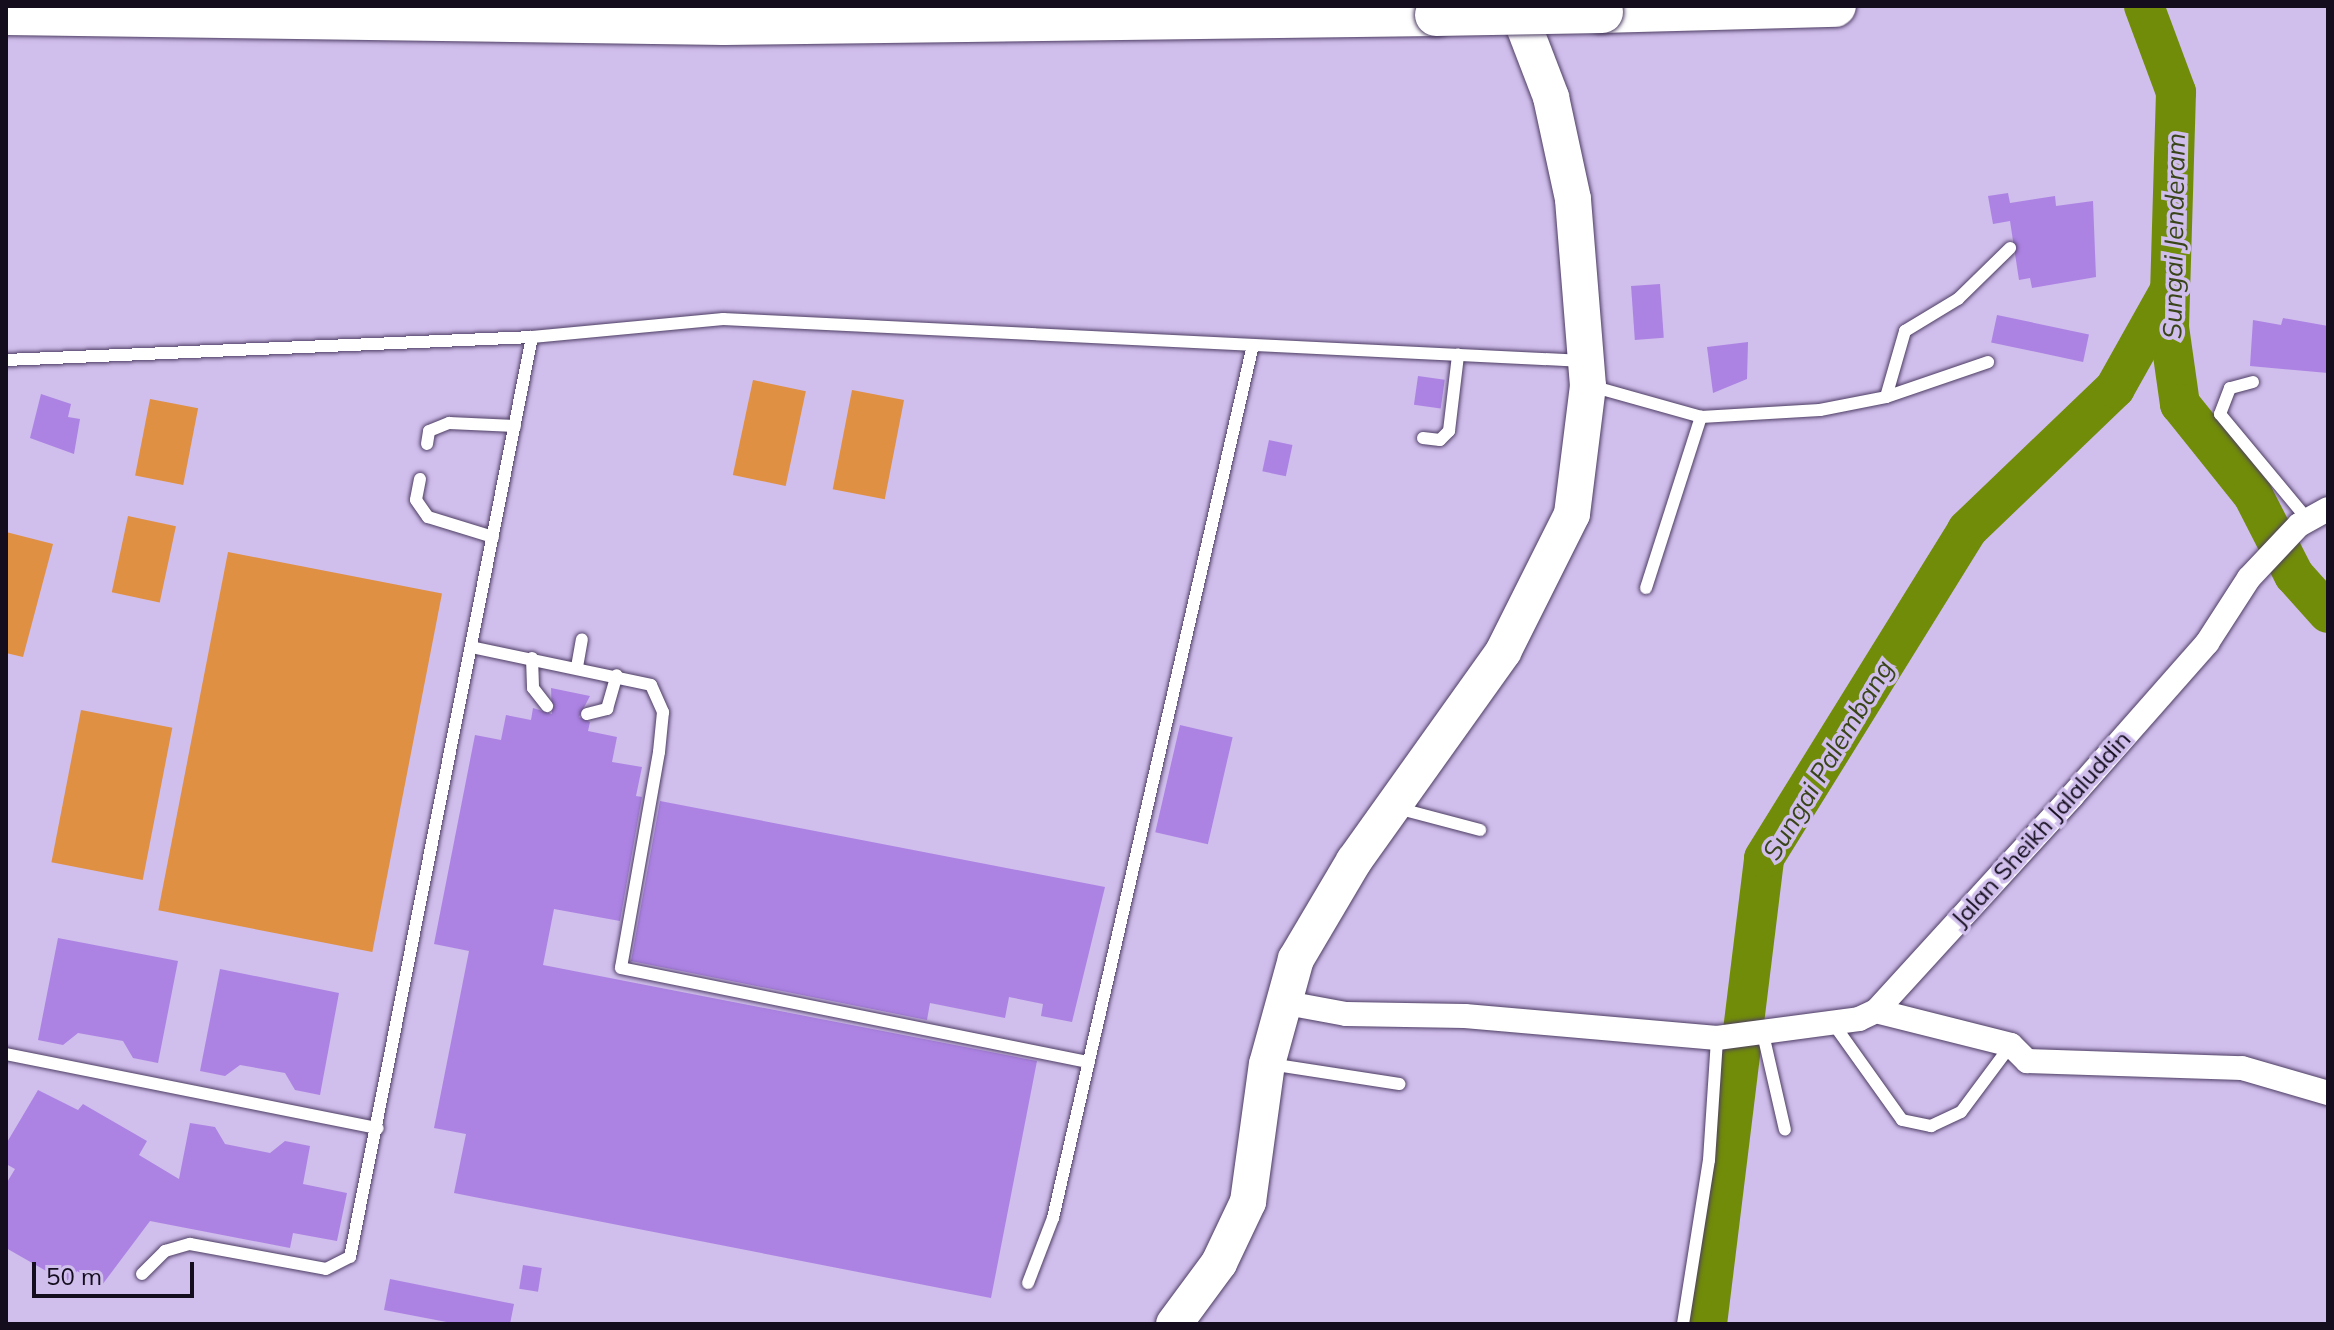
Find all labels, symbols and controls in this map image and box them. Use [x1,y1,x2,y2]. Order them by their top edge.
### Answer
water label: Sungai Jenderam [2157,133,2191,339]
water label: Sungai Palembang [1756,654,1900,866]
street label: Jalan Sheikh Jalaluddin [1945,725,2137,933]
scale bar [36,1246,198,1296]
text: 50 m [46,1261,102,1291]

